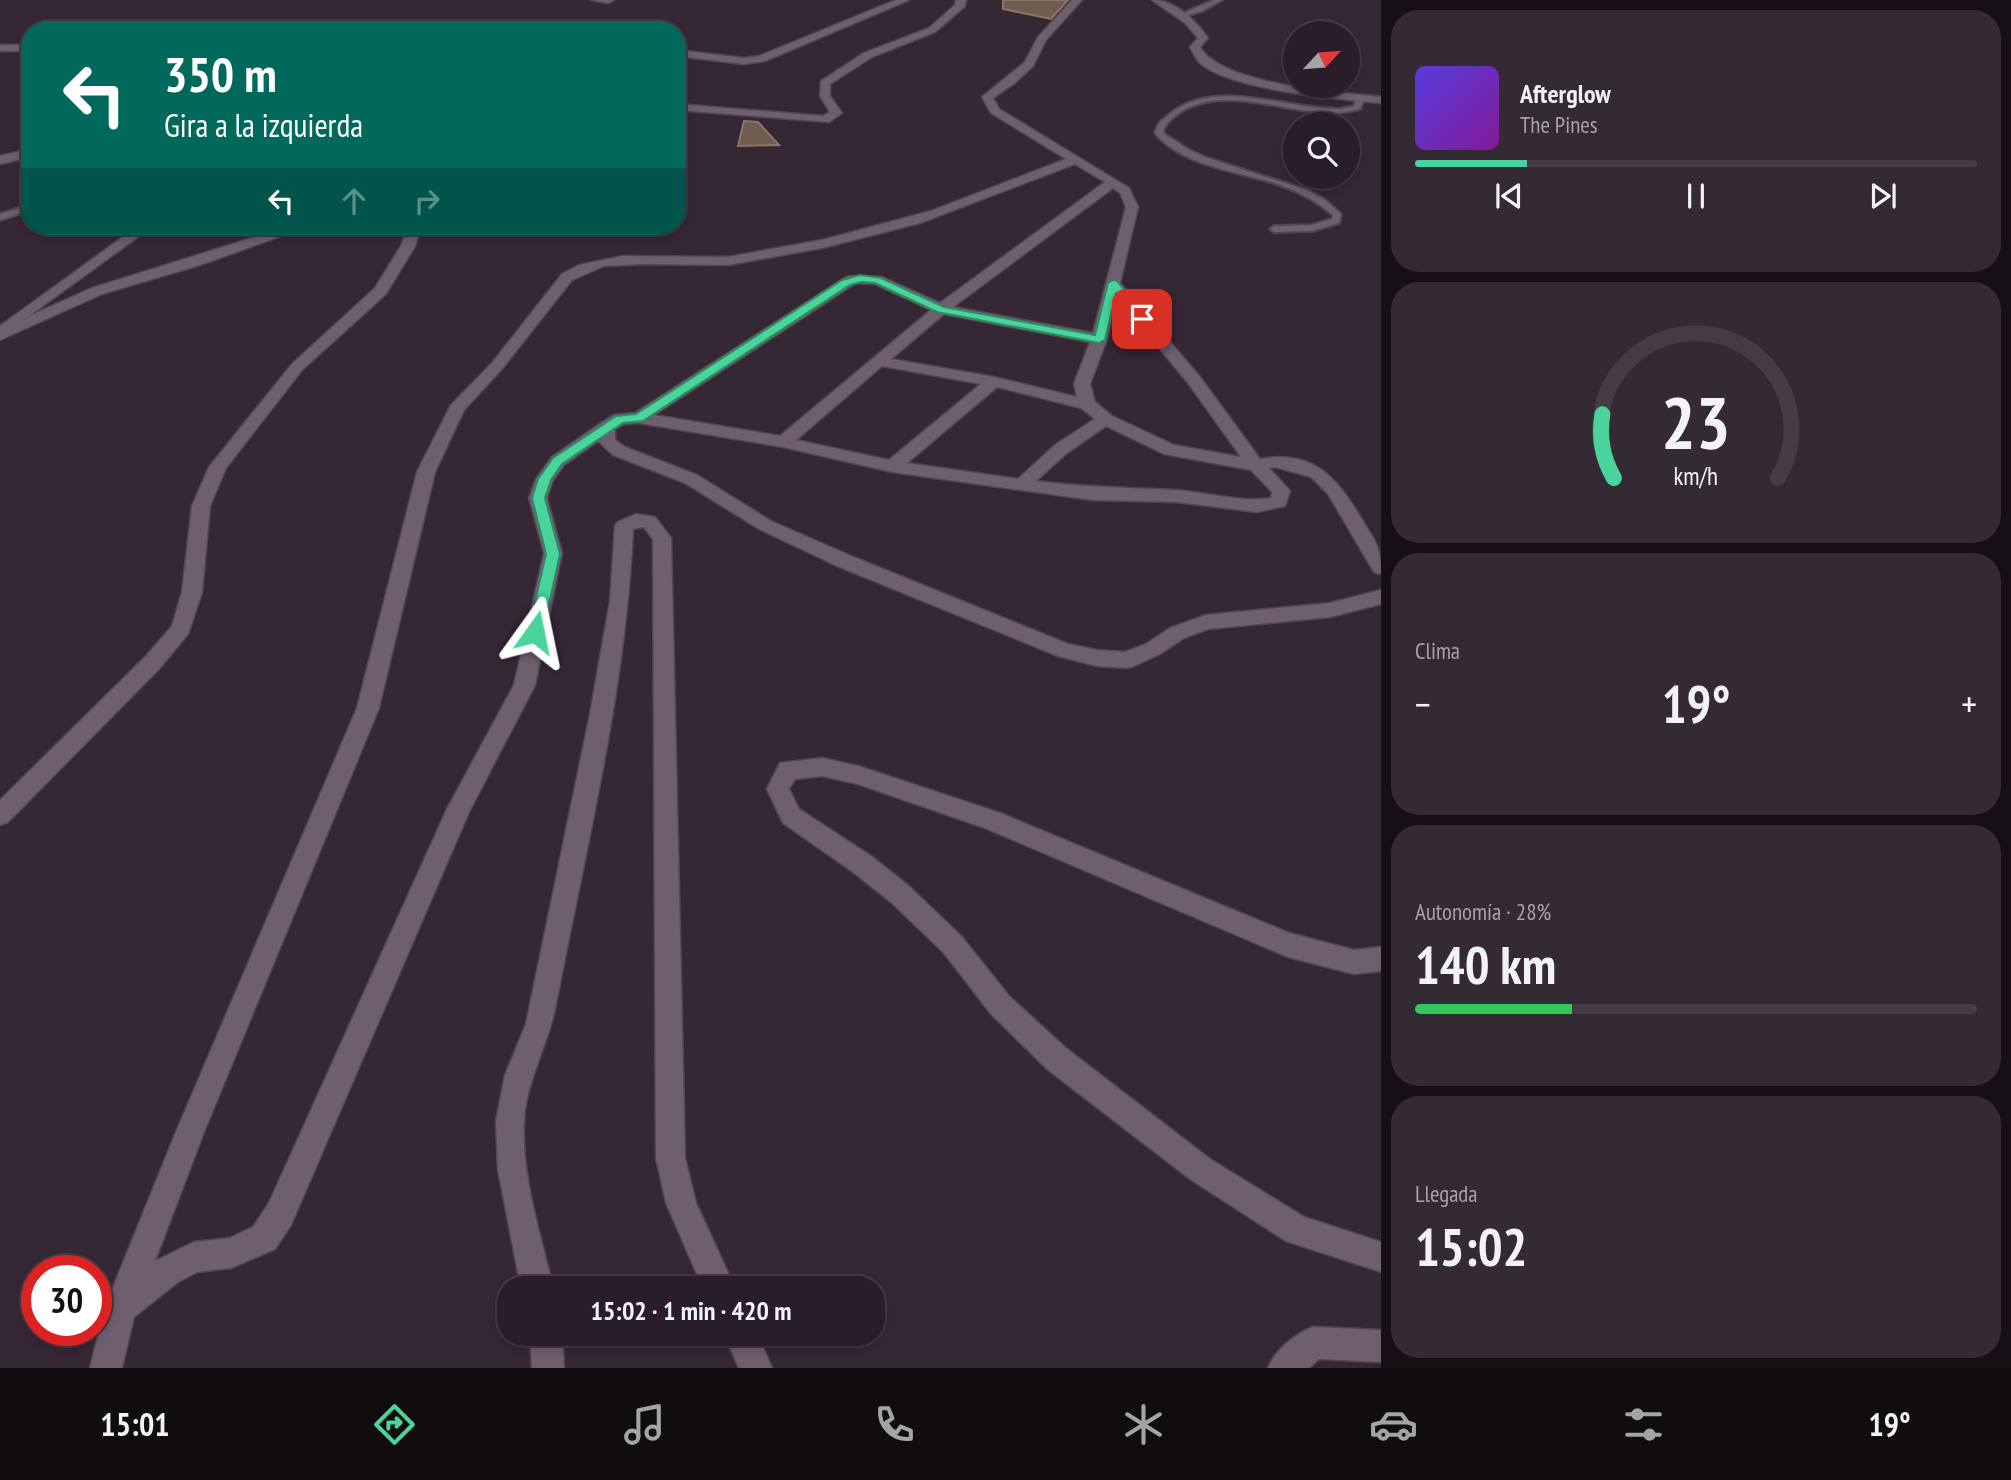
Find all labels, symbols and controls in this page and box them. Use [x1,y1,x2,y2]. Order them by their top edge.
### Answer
north arrow [1283,21,1360,98]
map controls [1283,21,1360,189]
text: 350 m [164,42,277,106]
icon: left [49,49,140,140]
text: Afterglow [1520,77,1611,110]
text: Gira a la izquierda [164,104,363,146]
text: The Pines [1520,110,1598,139]
button: search [1283,112,1360,189]
icon: previous [1490,177,1528,215]
icon: pause [1677,177,1715,215]
icon: next [1864,177,1902,215]
icon: left [262,182,300,220]
icon: ahead [335,182,373,220]
icon: right [408,182,446,220]
pin [1112,289,1172,349]
icon: arrive [1123,300,1161,338]
text: 23 [1661,375,1731,469]
text: km/h [1674,460,1718,492]
position arrow [498,595,572,669]
text: Clima [1415,636,1460,665]
text: 19° [1662,670,1730,737]
text: − [1415,679,1431,728]
text: + [1961,679,1977,728]
text: Autonomía · 28% [1415,897,1551,926]
text: 140 km [1415,931,1556,998]
text: Llegada [1415,1179,1478,1208]
text: 15:02 [1415,1213,1527,1280]
speed limit sign: 30 [21,1255,112,1346]
text: 15:02 · 1 min · 420 m [591,1294,791,1327]
icon: directions [370,1400,419,1449]
icon: music [620,1400,669,1449]
icon: phone [870,1400,919,1449]
icon: climate [1119,1400,1168,1449]
icon: car [1369,1400,1418,1449]
icon: filters [1619,1400,1668,1449]
text: 15:01 [100,1403,170,1445]
text: 19° [1868,1403,1911,1445]

